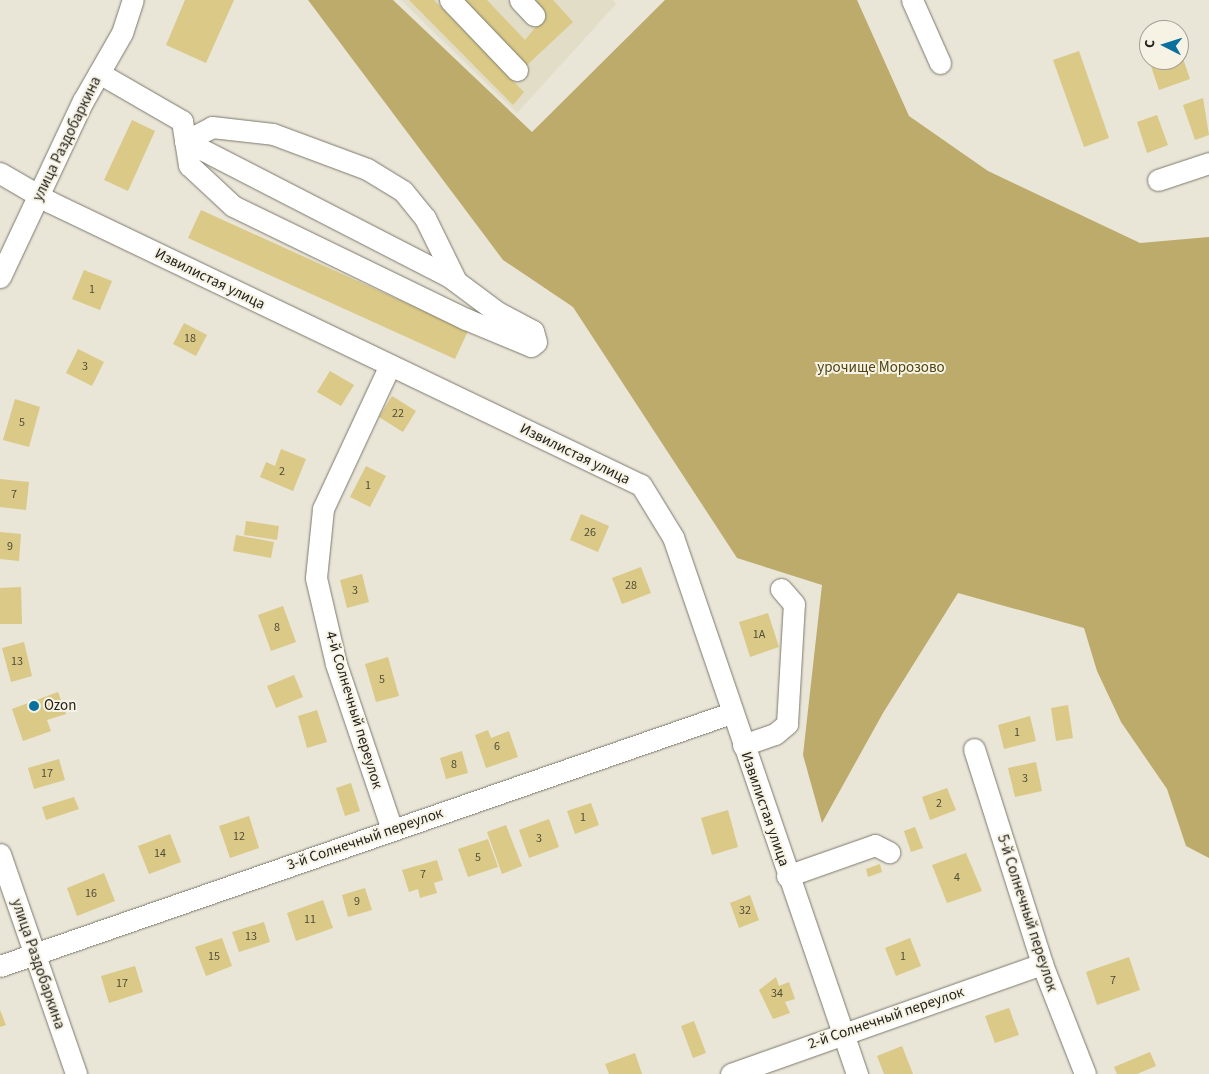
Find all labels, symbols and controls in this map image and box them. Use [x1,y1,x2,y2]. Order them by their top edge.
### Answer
north arrow [1139,20,1189,70]
text: С [1140,39,1160,49]
street label: улица Раздобаркина [29,74,105,204]
street label: Извилистая улица [152,245,268,313]
house number: 1 [89,283,95,297]
house number: 18 [184,332,196,346]
park label: урочище Морозово [817,359,945,377]
house number: 3 [82,360,88,374]
house number: 22 [392,407,404,421]
house number: 5 [19,416,25,430]
street label: Извилистая улица [517,420,633,488]
house number: 2 [279,465,285,479]
house number: 1 [365,479,371,493]
house number: 7 [11,488,17,502]
house number: 26 [584,526,596,540]
house number: 9 [7,540,13,554]
house number: 28 [625,579,637,593]
house number: 3 [352,584,358,598]
house number: 8 [274,621,280,635]
house number: 1А [753,628,765,642]
street label: 4-й Солнечный переулок [321,629,387,791]
house number: 13 [11,655,23,669]
house number: 5 [379,673,385,687]
place label: Ozon [44,697,76,715]
marker: Ozon [28,700,40,712]
house number: 1 [1014,726,1020,740]
house number: 6 [494,740,500,754]
street label: Извилистая улица [737,749,793,869]
house number: 8 [451,758,457,772]
house number: 17 [41,767,53,781]
house number: 3 [1022,772,1028,786]
house number: 2 [936,797,942,811]
street label: 3-й Солнечный переулок [285,804,445,874]
house number: 1 [580,811,586,825]
house number: 12 [233,830,245,844]
house number: 3 [536,832,542,846]
street label: 5-й Солнечный переулок [993,832,1061,994]
house number: 14 [154,847,166,861]
house number: 5 [475,851,481,865]
house number: 7 [420,868,426,882]
house number: 4 [954,871,960,885]
house number: 16 [85,887,97,901]
house number: 9 [354,895,360,909]
street label: улица Раздобаркина [7,897,69,1031]
house number: 32 [739,904,751,918]
house number: 11 [304,913,316,927]
house number: 13 [245,930,257,944]
house number: 15 [208,950,220,964]
house number: 1 [900,950,906,964]
house number: 7 [1110,974,1116,988]
house number: 17 [116,977,128,991]
street label: 2-й Солнечный переулок [806,983,966,1053]
house number: 34 [771,987,783,1001]

